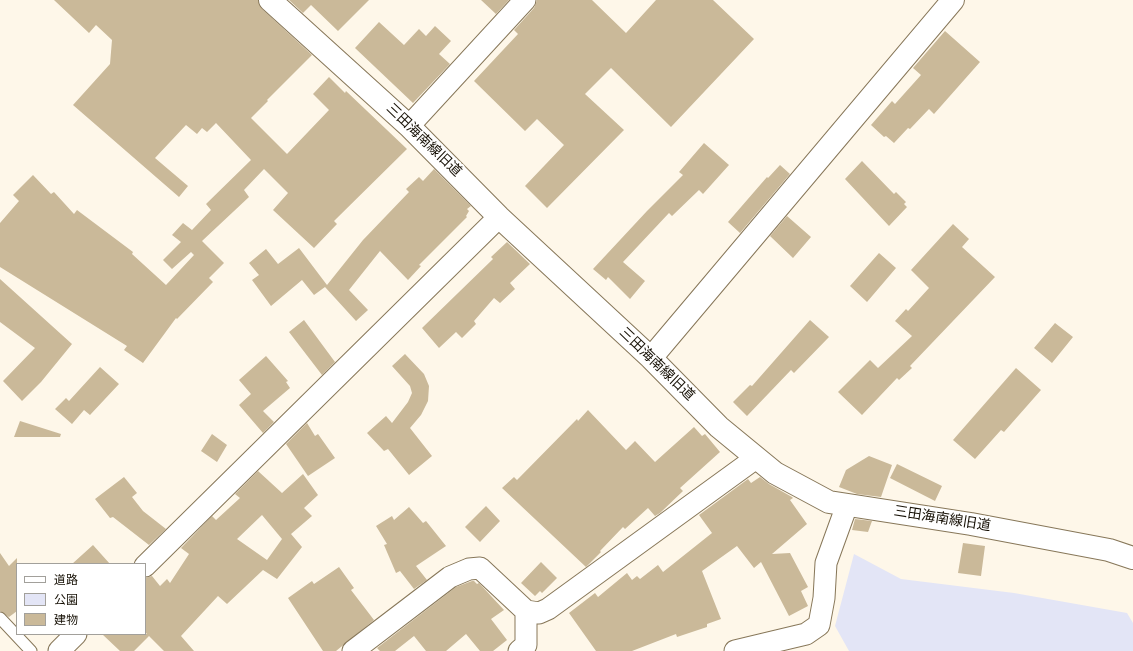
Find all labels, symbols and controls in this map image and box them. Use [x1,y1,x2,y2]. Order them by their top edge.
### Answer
street label: 三田海南線旧道 [382,101,464,181]
street label: 三田海南線旧道 [615,325,697,405]
street label: 三田海南線旧道 [892,504,992,536]
legend [16,563,146,635]
text: 道路 [54,573,78,589]
text: 公園 [54,593,78,609]
text: 建物 [54,613,78,629]

